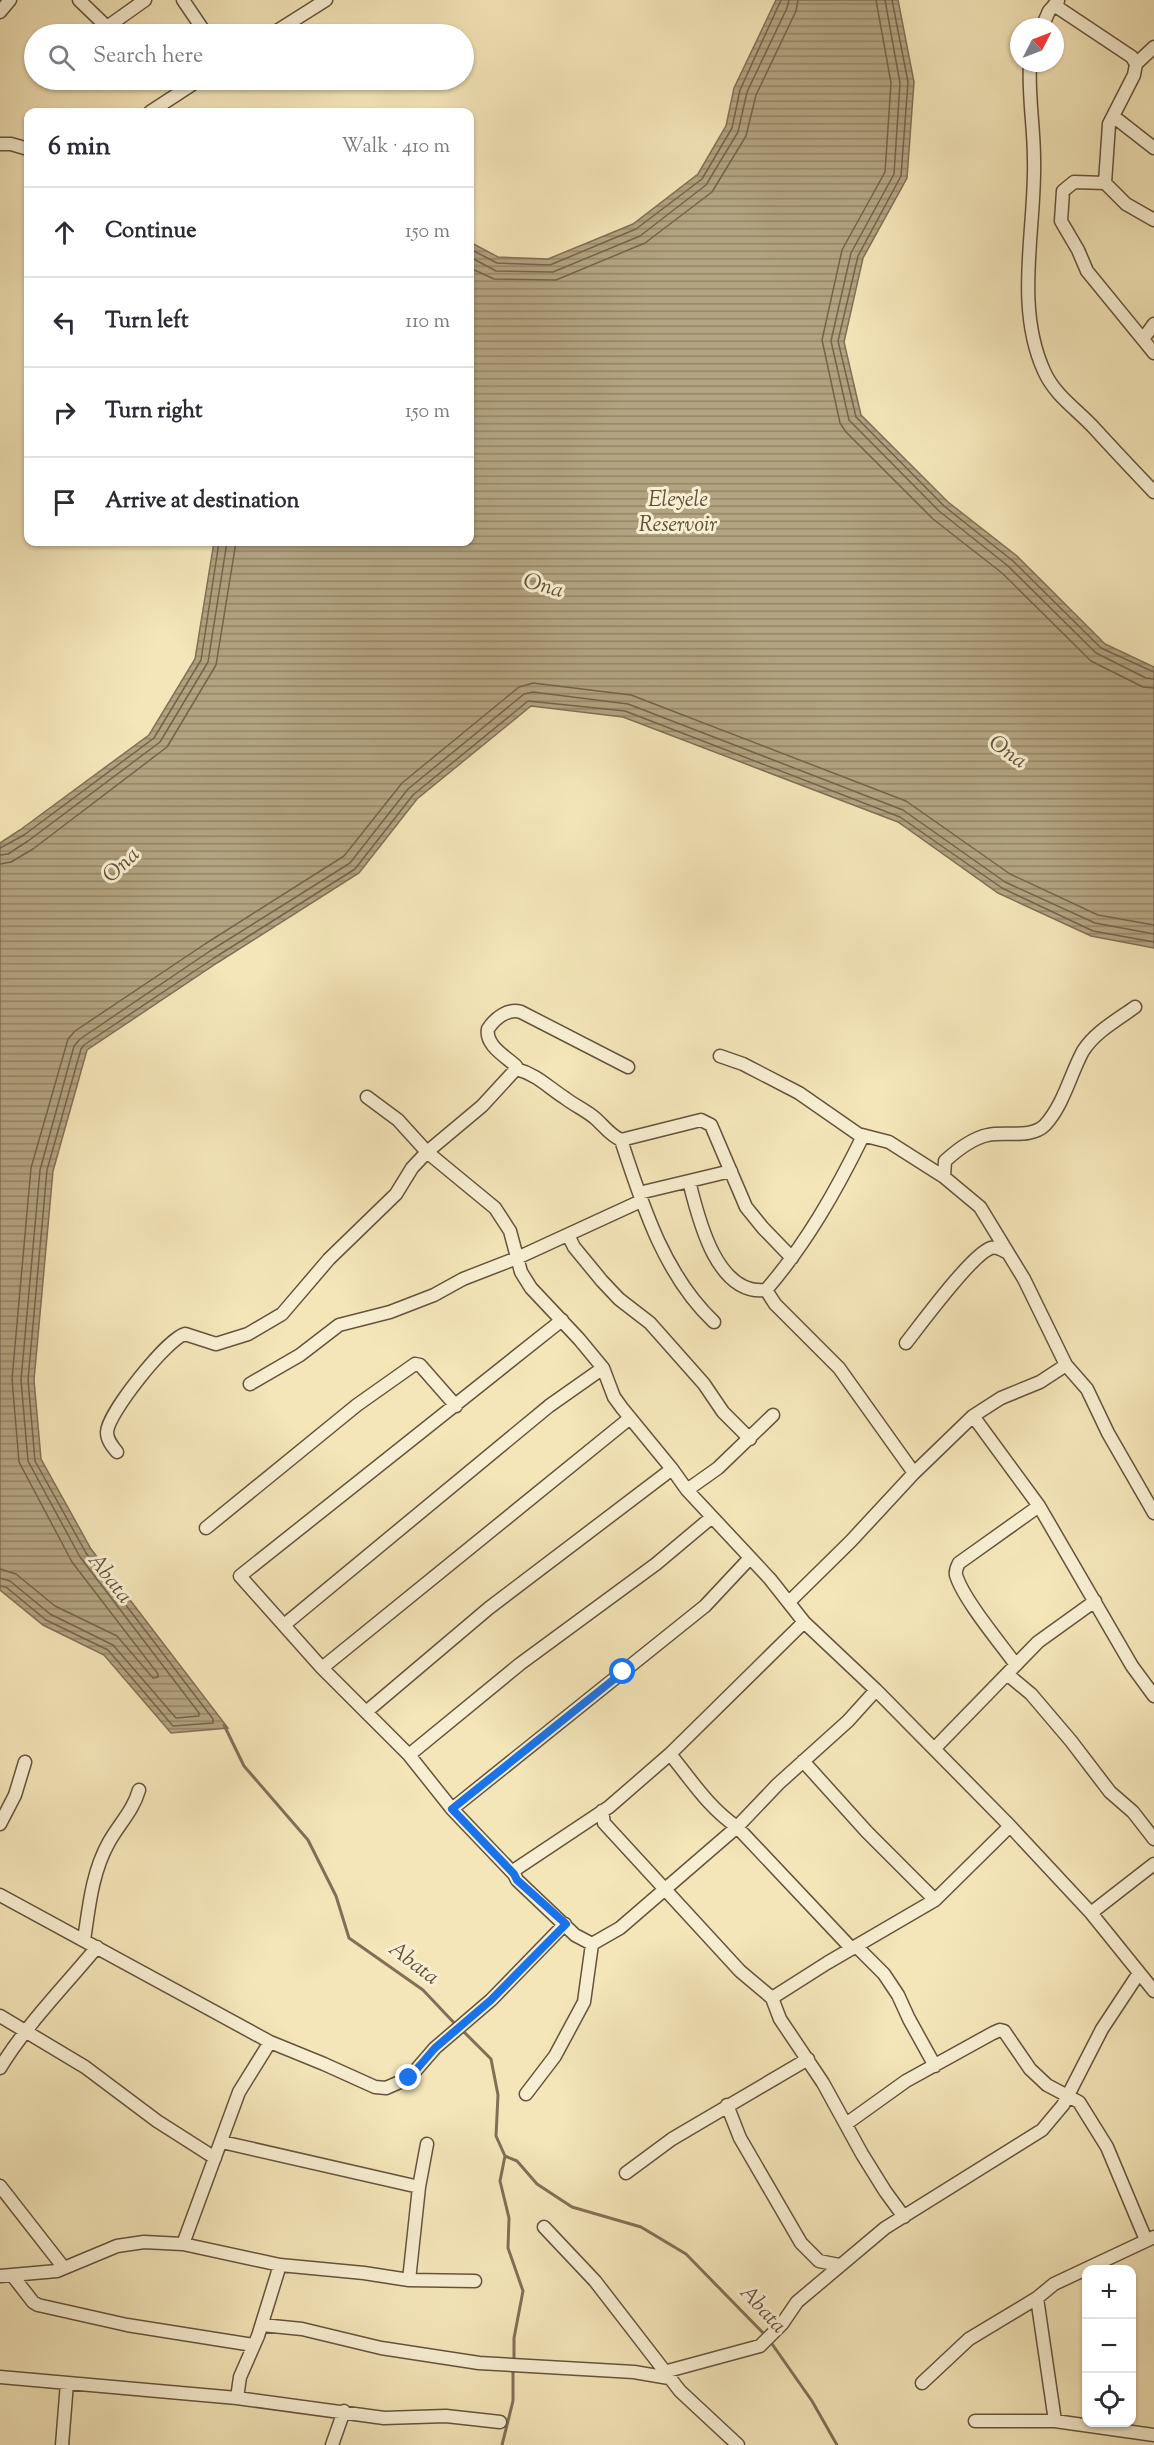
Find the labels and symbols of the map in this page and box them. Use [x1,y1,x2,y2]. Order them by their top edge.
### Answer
north arrow [1010,18,1064,72]
water label: Eleyele Reservoir [639,485,717,542]
water label: Ona [519,566,567,608]
water label: Ona [981,728,1033,778]
water label: Ona [96,840,148,892]
water label: Abata [79,1547,139,1611]
route start [609,1658,635,1684]
water label: Abata [381,1934,445,1994]
route end [395,2064,421,2090]
water label: Abata [731,2278,793,2342]

